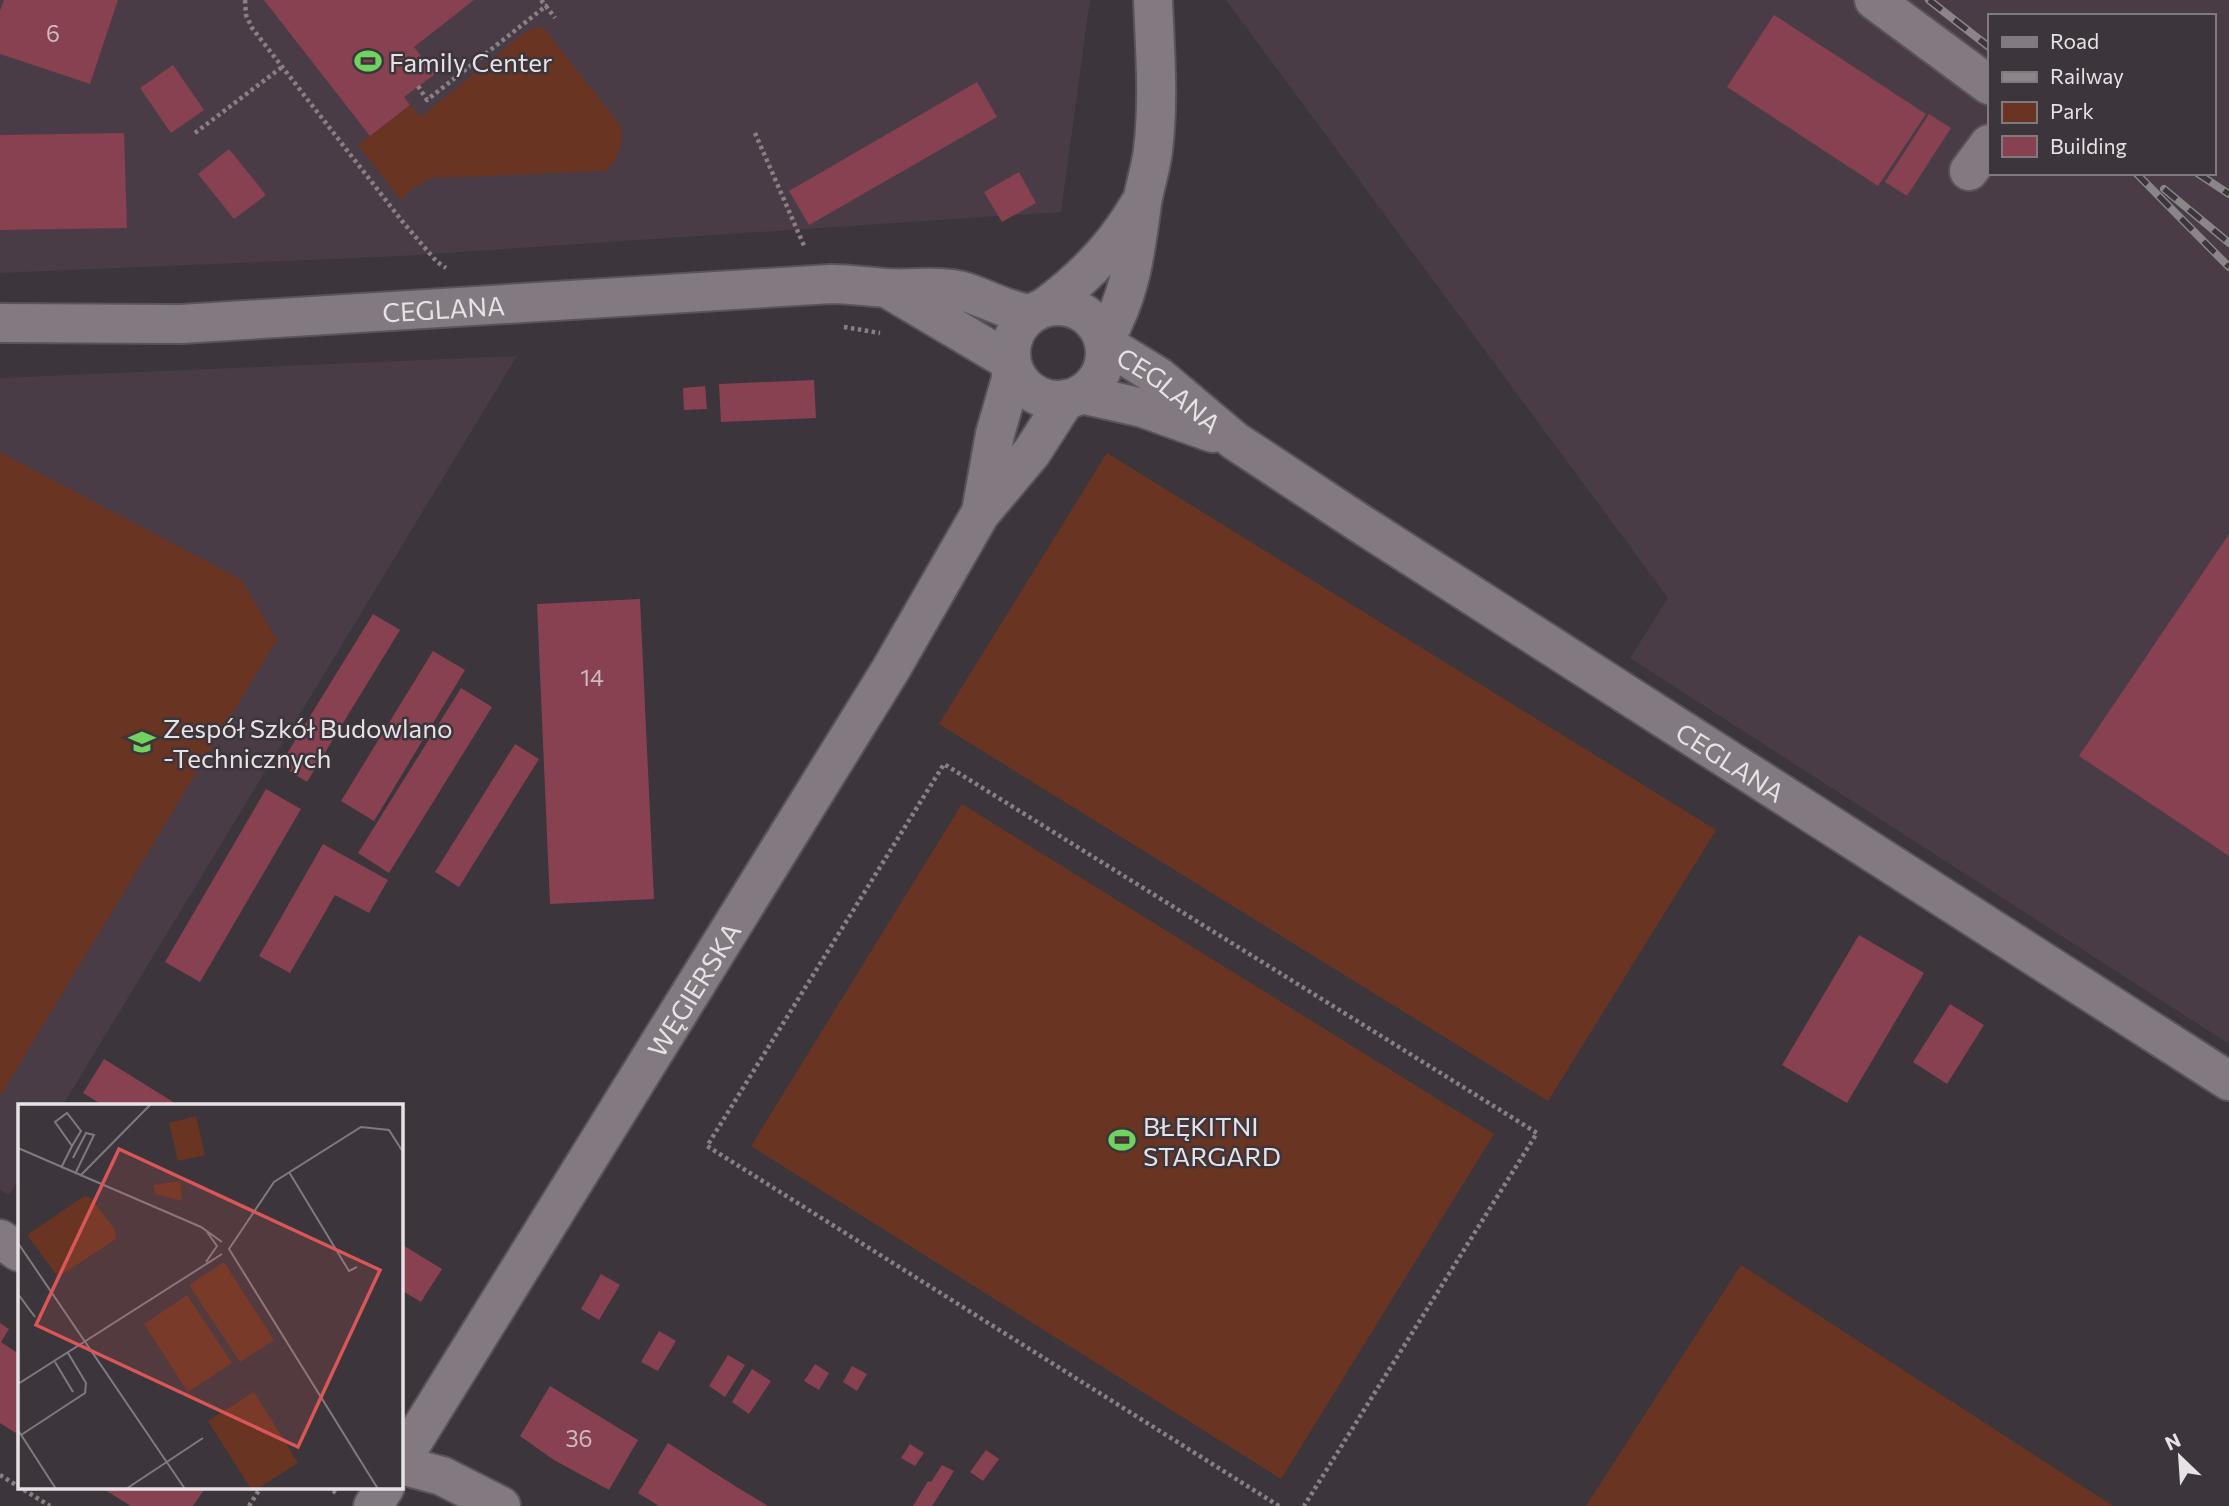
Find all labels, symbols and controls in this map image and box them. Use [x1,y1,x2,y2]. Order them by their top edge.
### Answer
legend [1988,14,2215,175]
house number: 6 [46,19,60,47]
text: Road [2050,28,2099,53]
sports icon: Family Center [353,46,383,76]
place label: Family Center [389,46,552,77]
text: Railway [2050,63,2124,88]
text: Park [2050,98,2094,123]
text: Building [2050,133,2127,158]
street label: CEGLANA [381,289,506,327]
street label: CEGLANA [1112,340,1228,438]
house number: 14 [580,663,604,691]
place label: Zespół Szkół Budowlano -Technicznych [163,712,453,773]
street label: CEGLANA [1671,715,1791,807]
school or university icon: Zespół Szkół Budowlano -Technicznych [127,727,157,757]
street label: WĘGIERSKA [640,916,746,1062]
inset map [18,1104,402,1488]
place label: BŁĘKITNI STARGARD [1143,1110,1281,1171]
sports icon: BŁĘKITNI STARGARD [1107,1125,1137,1155]
north arrow [2145,1422,2215,1492]
house number: 36 [565,1424,593,1452]
text: N [2161,1428,2184,1455]

